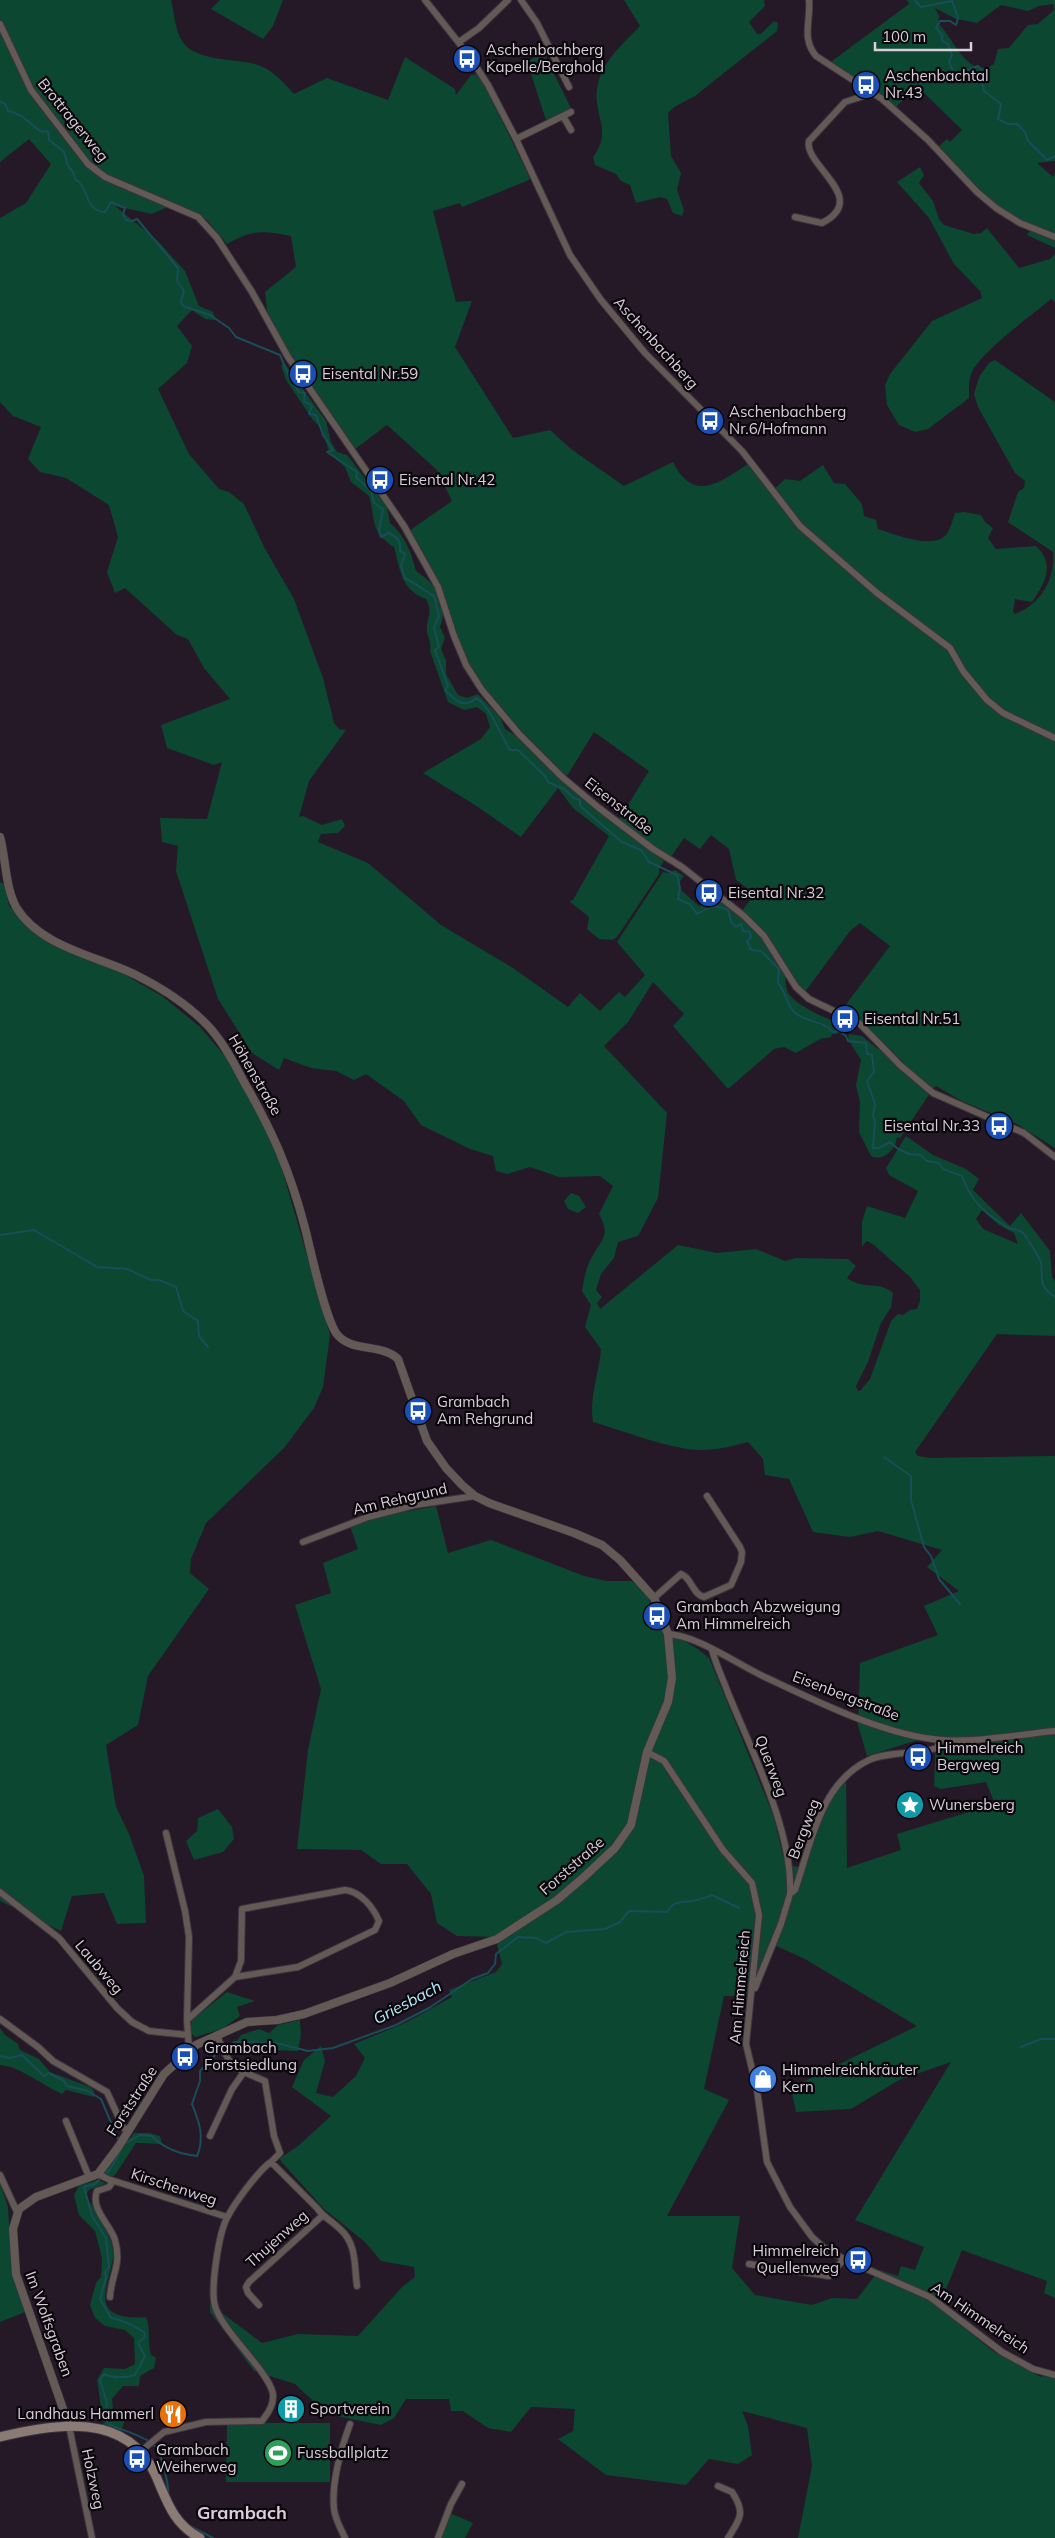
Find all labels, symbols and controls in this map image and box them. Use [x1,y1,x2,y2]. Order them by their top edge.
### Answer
scale bar [875,20,971,52]
text: 100 m [882,27,926,46]
place label: Aschenbachberg Kapelle/Berghold [486,40,604,76]
bus stop icon: Aschenbachberg Kapelle/Berghold [452,44,482,74]
place label: Aschenbachtal Nr.43 [885,66,989,102]
bus stop icon: Aschenbachtal Nr.43 [851,70,881,100]
street label: Brottragerweg [34,74,113,165]
street label: Aschenbachberg [610,293,703,393]
bus stop icon: Eisental Nr.59 [288,359,318,389]
place label: Eisental Nr.59 [322,364,418,383]
place label: Aschenbachberg Nr.6/Hofmann [729,402,846,438]
bus stop icon: Aschenbachberg Nr.6/Hofmann [695,406,725,436]
bus stop icon: Eisental Nr.42 [365,465,395,495]
place label: Eisental Nr.42 [399,470,495,489]
street label: Eisenstraße [581,773,657,838]
bus stop icon: Eisental Nr.32 [694,878,724,908]
place label: Eisental Nr.32 [728,883,824,902]
bus stop icon: Eisental Nr.51 [830,1004,860,1034]
place label: Eisental Nr.51 [864,1009,960,1028]
street label: Höhenstraße [225,1031,286,1119]
bus stop icon: Eisental Nr.33 [984,1111,1014,1141]
place label: Eisental Nr.33 [884,1116,980,1135]
place label: Grambach Am Rehgrund [437,1392,533,1428]
bus stop icon: Grambach Am Rehgrund [403,1396,433,1426]
street label: Am Rehgrund [351,1478,449,1519]
place label: Grambach Abzweigung Am Himmelreich [676,1597,840,1633]
bus stop icon: Grambach Abzweigung Am Himmelreich [642,1601,672,1631]
street label: Eisenbergstraße [790,1666,902,1725]
street label: Querweg [751,1732,792,1799]
place label: Himmelreich Bergweg [937,1738,1023,1774]
bus stop icon: Himmelreich Bergweg [903,1742,933,1772]
place icon: Wunersberg [895,1790,925,1820]
place label: Wunersberg [929,1795,1015,1814]
street label: Bergweg [783,1796,824,1862]
street label: Forststraße [535,1832,608,1899]
street label: Am Himmelreich [725,1929,754,2045]
street label: Laubweg [71,1936,128,1998]
water label: Griesbach [369,1976,445,2028]
place label: Grambach Forstsiedlung [204,2038,297,2074]
bus stop icon: Grambach Forstsiedlung [170,2042,200,2072]
place label: Himmelreichkräuter Kern [782,2060,919,2096]
street label: Forststraße [102,2062,161,2139]
shop icon: Himmelreichkräuter Kern [748,2064,778,2094]
street label: Kirschenweg [129,2164,219,2209]
street label: Thujenweg [242,2206,312,2271]
place label: Himmelreich Quellenweg [753,2241,839,2277]
bus stop icon: Himmelreich Quellenweg [843,2245,873,2275]
street label: Im Wolfsgraben [22,2269,77,2379]
street label: Am Himmelreich [927,2278,1033,2357]
building icon: Sportverein [276,2394,306,2424]
restaurant icon: Landhaus Hammerl [158,2399,188,2429]
place label: Sportverein [310,2399,390,2418]
place label: Landhaus Hammerl [17,2404,154,2423]
sports icon: Fussballplatz [263,2438,293,2468]
place label: Grambach Weiherweg [156,2440,237,2476]
place label: Fussballplatz [297,2443,389,2462]
bus stop icon: Grambach Weiherweg [122,2444,152,2474]
street label: Holzweg [78,2447,109,2511]
district label: Grambach [197,2501,287,2524]

